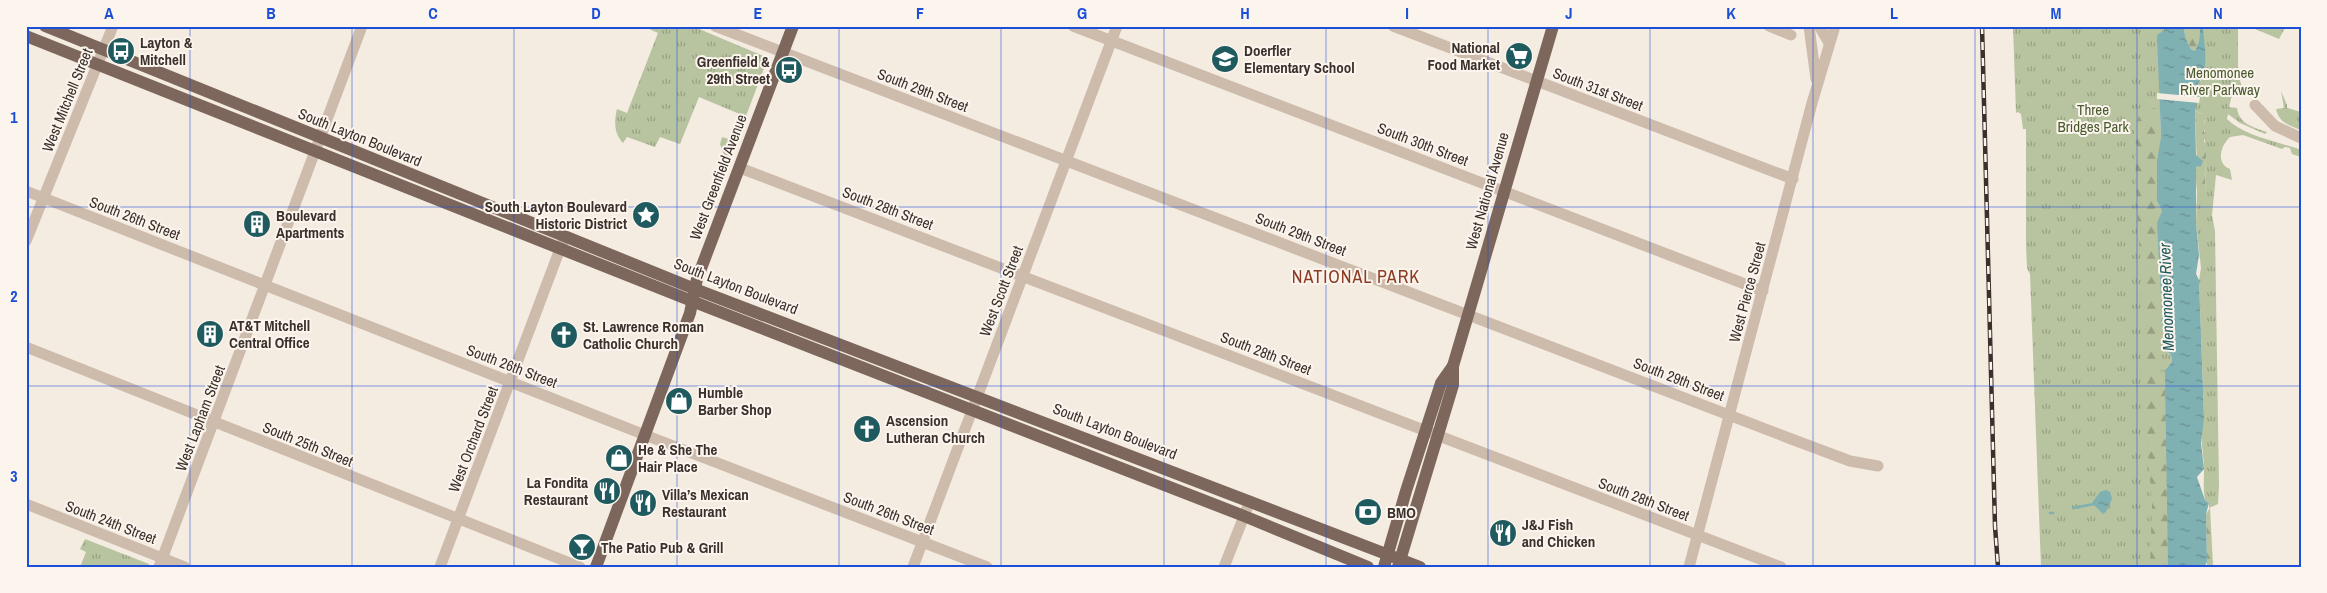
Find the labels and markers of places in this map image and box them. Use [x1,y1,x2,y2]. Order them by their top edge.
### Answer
place label: Layton & Mitchell [140,32,193,70]
bus stop icon: Layton & Mitchell [106,36,136,66]
place label: National Food Market [1427,37,1500,75]
place label: Doerfler Elementary School [1244,40,1355,78]
supermarket icon: National Food Market [1504,41,1534,71]
school or university icon: Doerfler Elementary School [1210,44,1240,74]
place label: Greenfield & 29th Street [697,51,770,89]
bus stop icon: Greenfield & 29th Street [774,55,804,85]
place label: South Layton Boulevard Historic District [485,196,627,234]
place icon: South Layton Boulevard Historic District [631,200,661,230]
place label: Boulevard Apartments [276,205,345,243]
building icon: Boulevard Apartments [242,209,272,239]
place label: AT&T Mitchell Central Office [229,315,310,353]
place label: St. Lawrence Roman Catholic Church [583,316,704,354]
building icon: AT&T Mitchell Central Office [195,319,225,349]
church icon: St. Lawrence Roman Catholic Church [549,320,579,350]
place label: Humble Barber Shop [698,382,772,420]
shop icon: Humble Barber Shop [664,386,694,416]
place label: Ascension Lutheran Church [886,410,985,448]
church icon: Ascension Lutheran Church [852,414,882,444]
place label: He & She The Hair Place [638,439,717,477]
shop icon: He & She The Hair Place [604,443,634,473]
place label: La Fondita Restaurant [524,472,588,510]
restaurant icon: La Fondita Restaurant [592,476,622,506]
place label: Villa’s Mexican Restaurant [662,484,749,522]
restaurant icon: Villa’s Mexican Restaurant [628,488,658,518]
bank icon: BMO [1353,497,1383,527]
place label: BMO [1387,502,1416,523]
place label: J&J Fish and Chicken [1522,514,1595,552]
restaurant icon: J&J Fish and Chicken [1488,518,1518,548]
bar icon: The Patio Pub & Grill [567,532,597,562]
place label: The Patio Pub & Grill [601,537,723,558]

